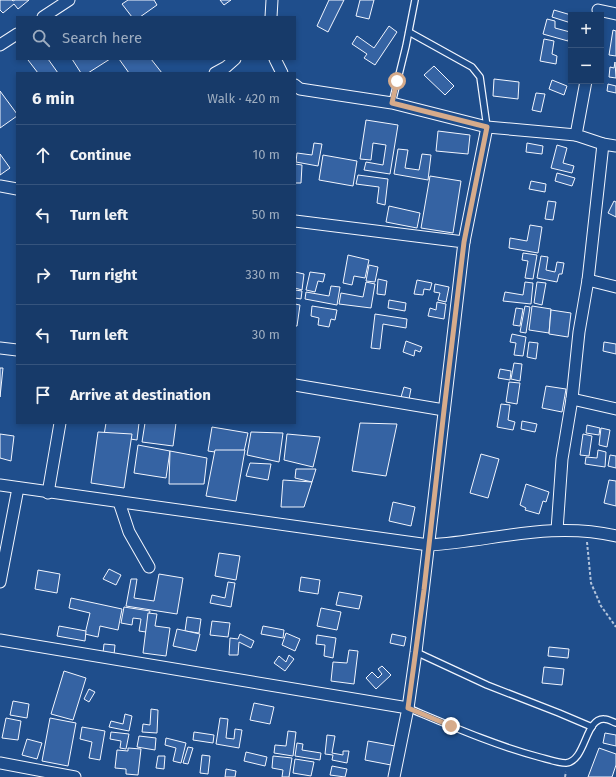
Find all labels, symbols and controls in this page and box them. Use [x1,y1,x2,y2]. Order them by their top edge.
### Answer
map controls [568,12,604,84]
button: + [568,12,604,48]
search box [16,16,296,60]
icon: search [30,27,52,49]
text: Search here [62,29,142,47]
button: − [568,48,604,84]
route start [388,72,406,90]
text: 6 min [32,88,75,109]
text: Walk · 420 m [207,91,280,106]
icon: ahead [32,144,54,166]
text: Continue [70,146,131,164]
text: 10 m [253,147,280,162]
icon: left [32,204,54,226]
text: Turn left [70,206,128,224]
text: 50 m [252,207,280,222]
icon: right [32,264,54,286]
text: Turn right [70,266,137,284]
text: 330 m [245,267,280,282]
icon: left [32,324,54,346]
text: Turn left [70,326,128,344]
text: 30 m [252,327,280,342]
icon: arrive [32,384,54,406]
text: Arrive at destination [70,386,211,404]
route end [442,717,460,735]

